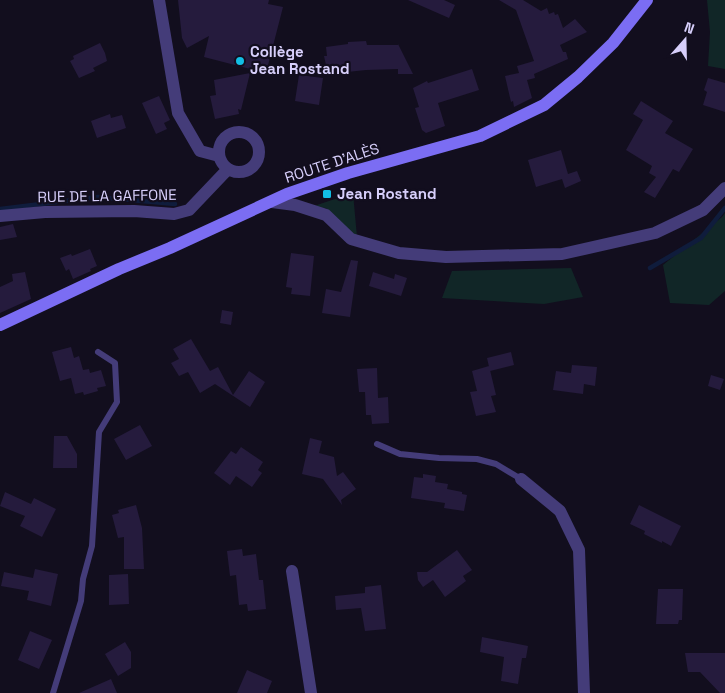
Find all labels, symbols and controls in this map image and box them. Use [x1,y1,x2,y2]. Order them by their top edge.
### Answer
north arrow [660,15,710,65]
text: N [682,18,697,38]
place label: Collège Jean Rostand [250,42,350,78]
marker: Collège Jean Rostand [234,55,246,67]
street label: ROUTE D'ALÈS [282,138,381,187]
place label: Jean Rostand [337,184,437,203]
street label: RUE DE LA GAFFONE [37,185,177,206]
marker: Jean Rostand [321,188,333,200]

